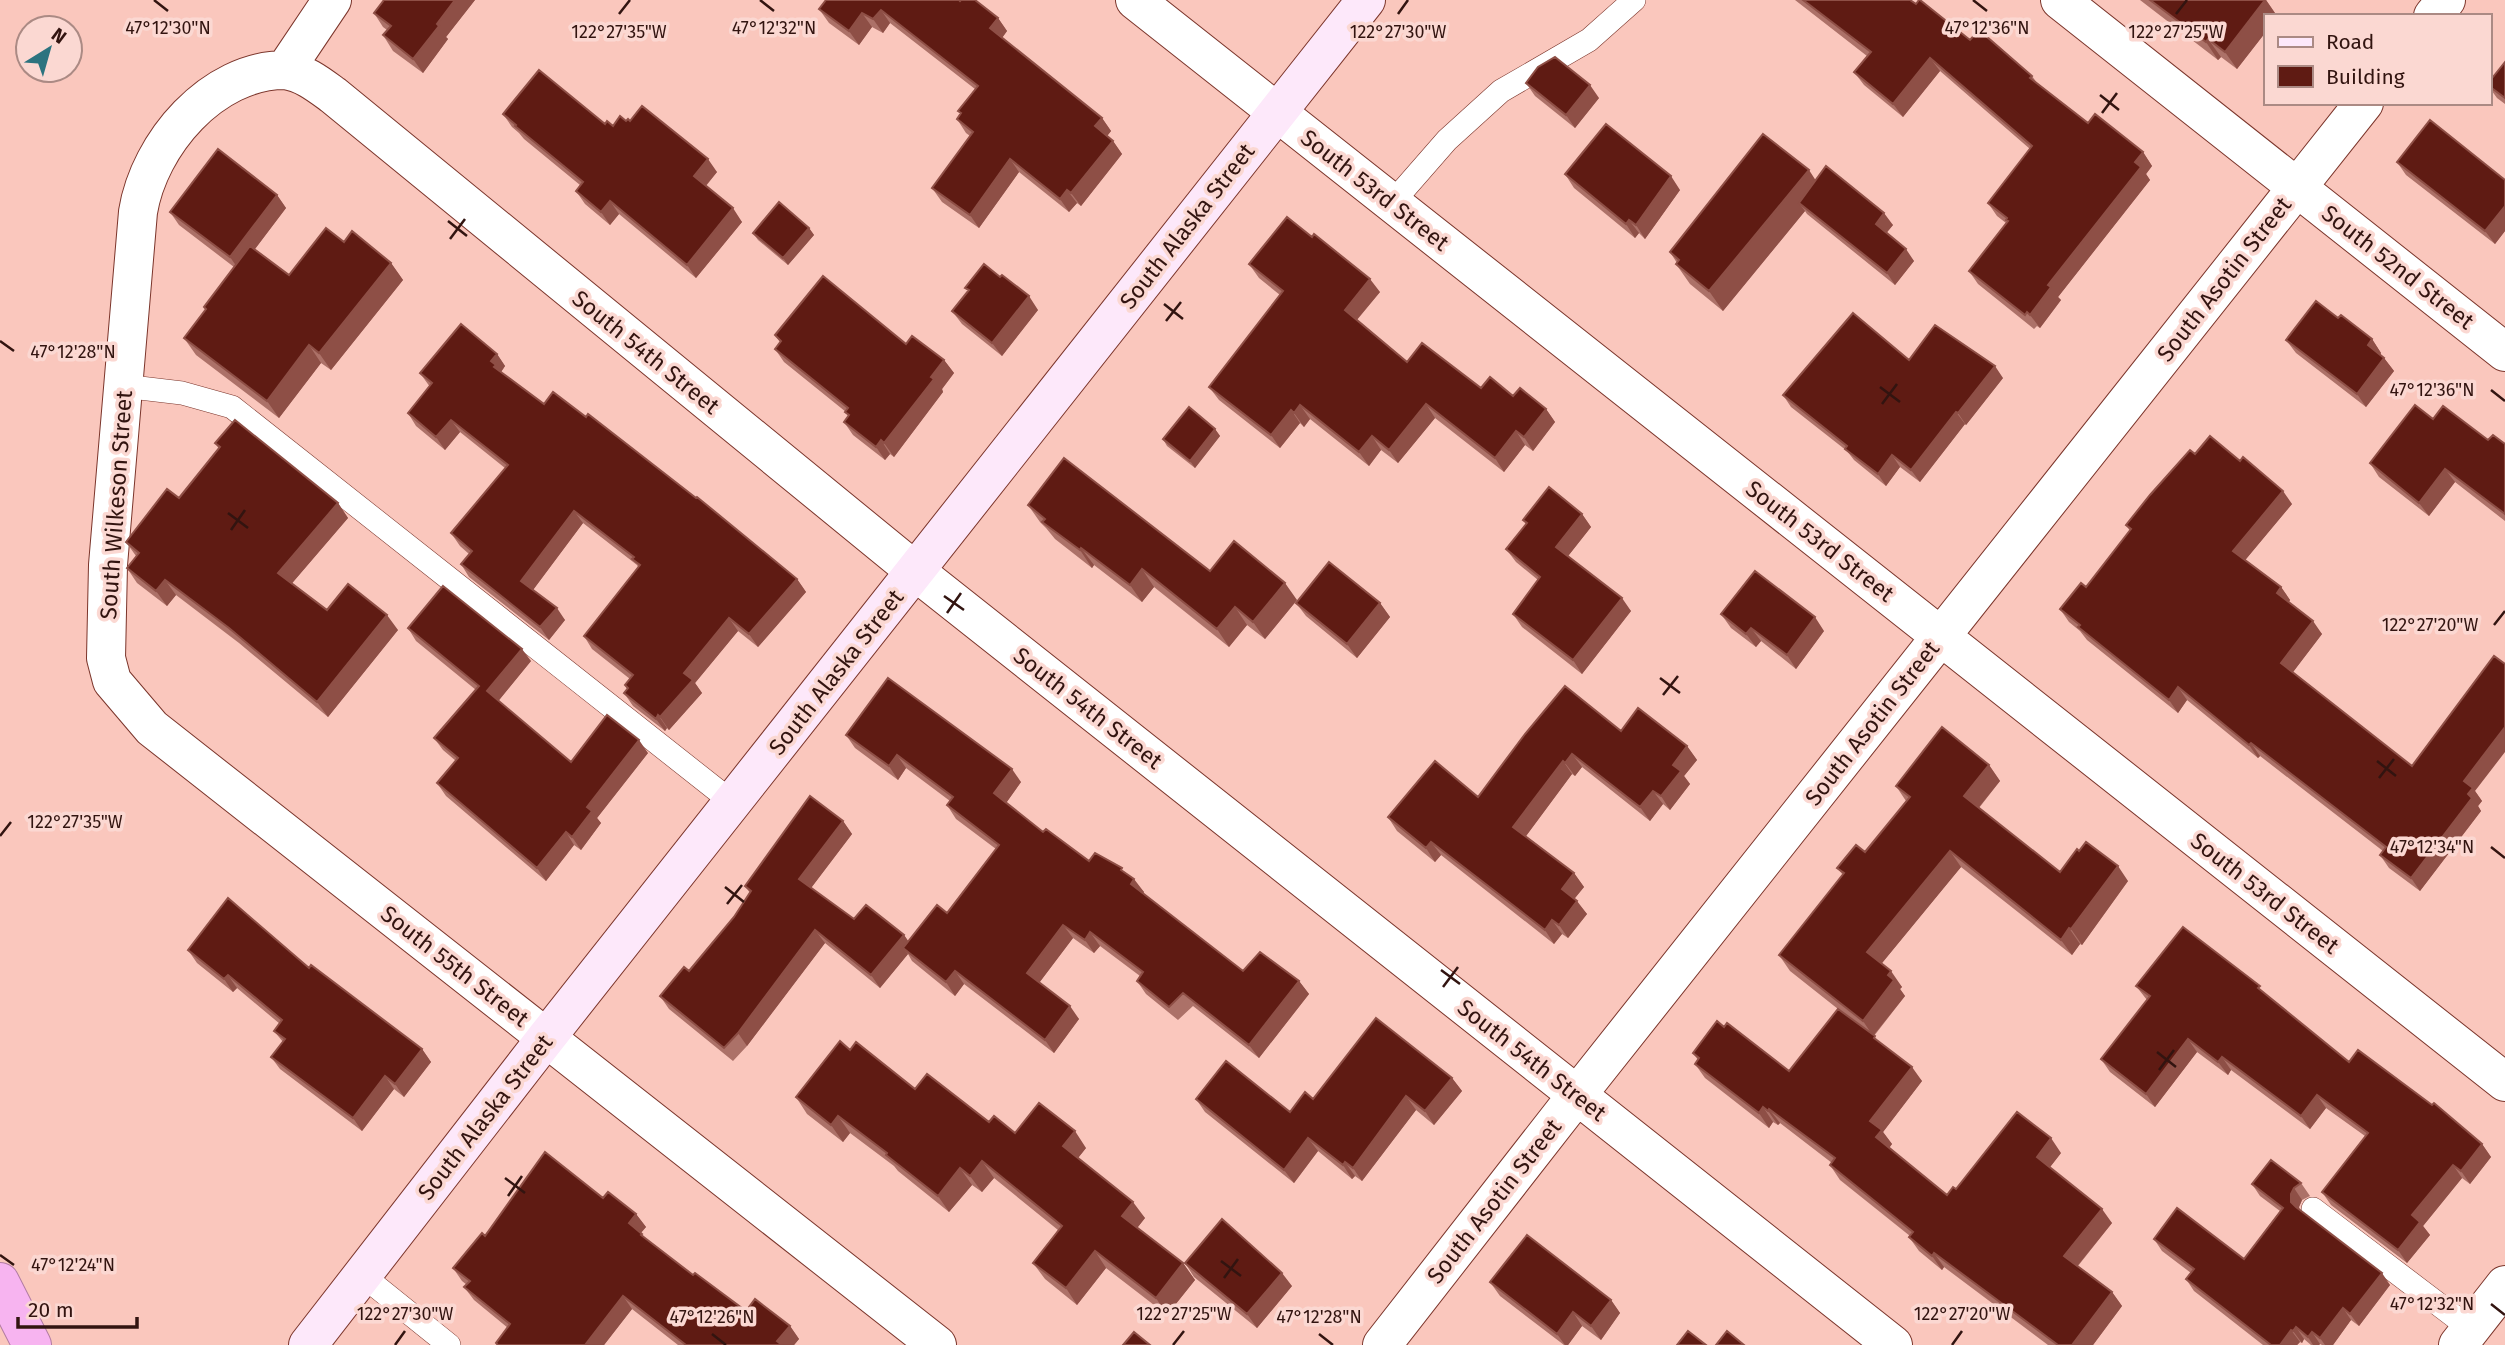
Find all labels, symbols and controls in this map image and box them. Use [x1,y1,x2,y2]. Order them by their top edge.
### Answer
north arrow [14,14,84,84]
legend [2264,14,2491,105]
text: 47°12'30"N [125,17,211,39]
text: 47°12'32"N [732,17,816,39]
text: 47°12'36"N [1944,17,2030,39]
text: 122°27'35"W [571,21,667,43]
text: 122°27'30"W [1350,21,1447,43]
text: 122°27'25"W [2128,21,2224,43]
text: N [47,23,71,49]
text: Road [2326,29,2374,55]
text: Building [2326,64,2405,90]
street label: South 53rd Street [1295,123,1455,257]
street label: South Alaska Street [1114,137,1261,314]
street label: South Asotin Street [2151,191,2297,367]
street label: South 52nd Street [2316,199,2480,336]
street label: South 54th Street [567,284,726,420]
text: 47°12'28"N [30,341,116,363]
text: 47°12'36"N [2389,379,2475,401]
street label: South Wilkeson Street [94,389,138,621]
street label: South 53rd Street [1740,474,1900,608]
street label: South Alaska Street [763,583,910,760]
text: 122°27'20"W [2382,614,2478,636]
street label: South Asotin Street [1799,635,1945,811]
street label: South 54th Street [1008,641,1169,775]
text: 122°27'35"W [27,811,123,833]
street label: South 53rd Street [2185,826,2345,960]
text: 47°12'34"N [2390,836,2474,858]
street label: South 55th Street [375,899,535,1033]
street label: South 54th Street [1452,993,1613,1127]
street label: South Alaska Street [412,1028,559,1205]
street label: South Asotin Street [1421,1113,1567,1289]
text: 47°12'24"N [31,1254,115,1276]
scale bar [18,1286,136,1330]
text: 47°12'32"N [2390,1293,2474,1315]
text: 20 m [28,1297,74,1323]
text: 122°27'30"W [357,1303,454,1325]
text: 122°27'25"W [1136,1303,1232,1325]
text: 122°27'20"W [1914,1303,2010,1325]
text: 47°12'26"N [670,1306,755,1328]
text: 47°12'28"N [1276,1306,1362,1328]

